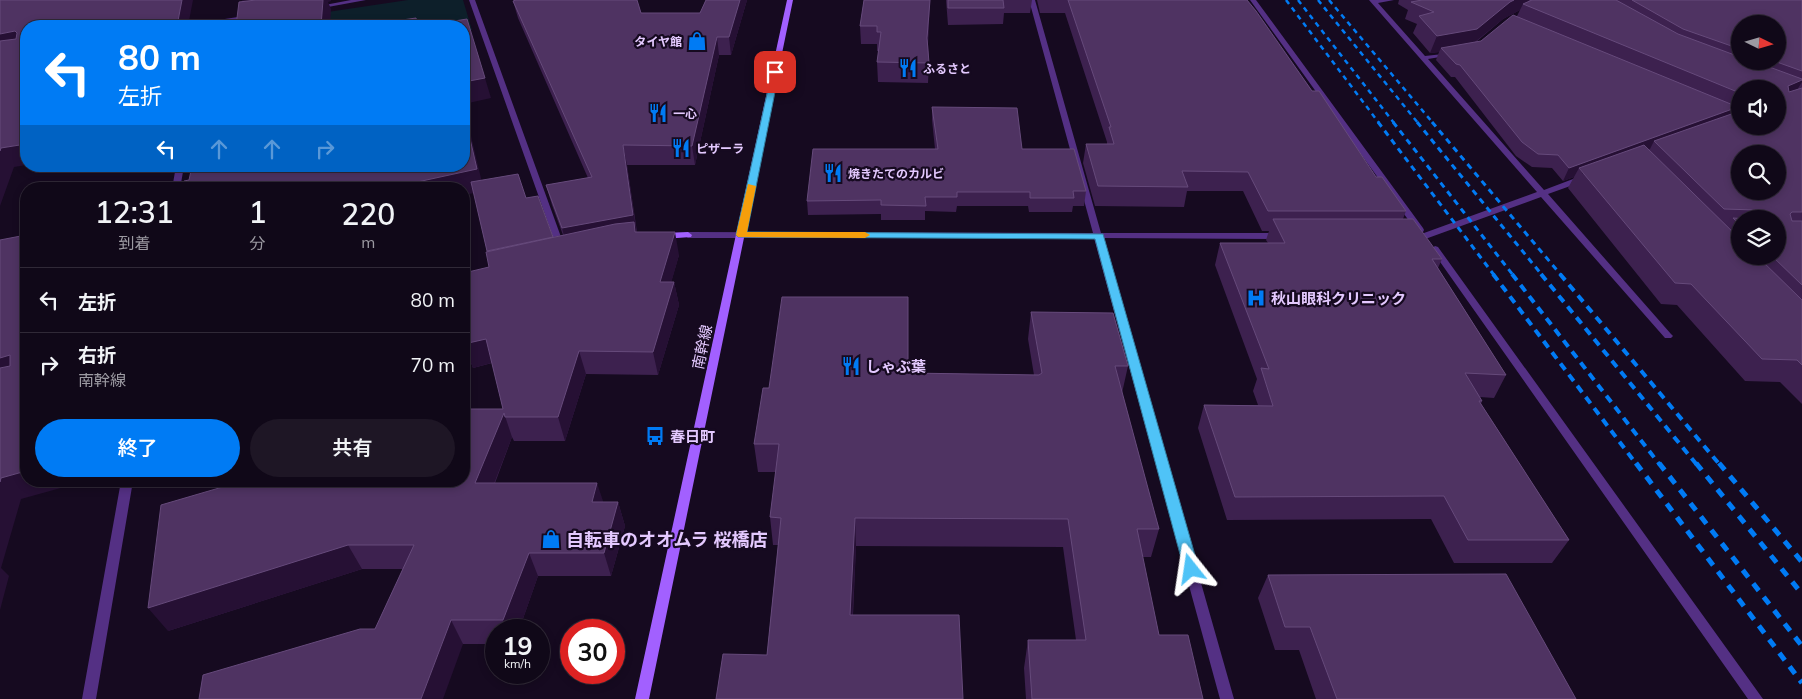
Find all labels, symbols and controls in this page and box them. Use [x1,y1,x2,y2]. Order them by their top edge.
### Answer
north arrow [1731,15,1786,70]
map controls [1731,15,1786,265]
shop icon: タイヤ館 [686,30,708,52]
place label: タイヤ館 [634,34,682,49]
text: 80 m [118,35,201,79]
icon: left [35,40,100,105]
pin [754,51,796,93]
restaurant icon: ふるさと [897,57,919,79]
icon: arrive [761,58,789,86]
place label: ふるさと [923,61,971,76]
button: sound [1731,80,1786,135]
text: 左折 [118,82,162,110]
restaurant icon: 一心 [647,102,669,124]
place label: 一心 [673,106,697,121]
icon: left [152,135,180,163]
icon: ahead [205,135,233,163]
icon: ahead [258,135,286,163]
icon: right [311,135,339,163]
restaurant icon: ピザーラ [670,137,692,159]
place label: ピザーラ [696,141,744,156]
button: search [1731,145,1786,200]
restaurant icon: 焼きたてのカルビ [822,162,844,184]
place label: 焼きたてのカルビ [848,166,944,181]
text: 12:31 [95,193,174,231]
text: 1 [249,193,267,231]
text: 220 [341,195,395,233]
button: layers [1731,210,1786,265]
text: m [361,232,375,252]
text: 到着 [118,233,150,253]
text: 分 [250,233,266,253]
icon: left [35,286,63,314]
hospital icon: 秋山眼科クリニック [1245,287,1267,309]
text: 80 m [411,288,455,312]
place label: 秋山眼科クリニック [1271,289,1406,308]
text: 左折 [78,290,116,314]
street label: 南幹線 [688,323,716,371]
text: 右折 [78,343,116,367]
icon: right [35,351,63,379]
text: 70 m [411,353,455,377]
restaurant icon: しゃぶ葉 [840,355,862,377]
place label: しゃぶ葉 [866,357,926,376]
text: 南幹線 [78,370,126,390]
button: 終了 [35,419,240,477]
button: 共有 [250,419,455,477]
bus stop icon: 春日町 [644,425,666,447]
place label: 春日町 [670,427,715,446]
shop icon: 自転車のオオムラ 桜橋店 [540,528,562,550]
place label: 自転車のオオムラ 桜橋店 [566,528,768,551]
position arrow [1164,542,1216,594]
speed limit sign: 30 [560,619,625,684]
text: 19 [502,630,533,661]
text: km/h [504,656,531,671]

